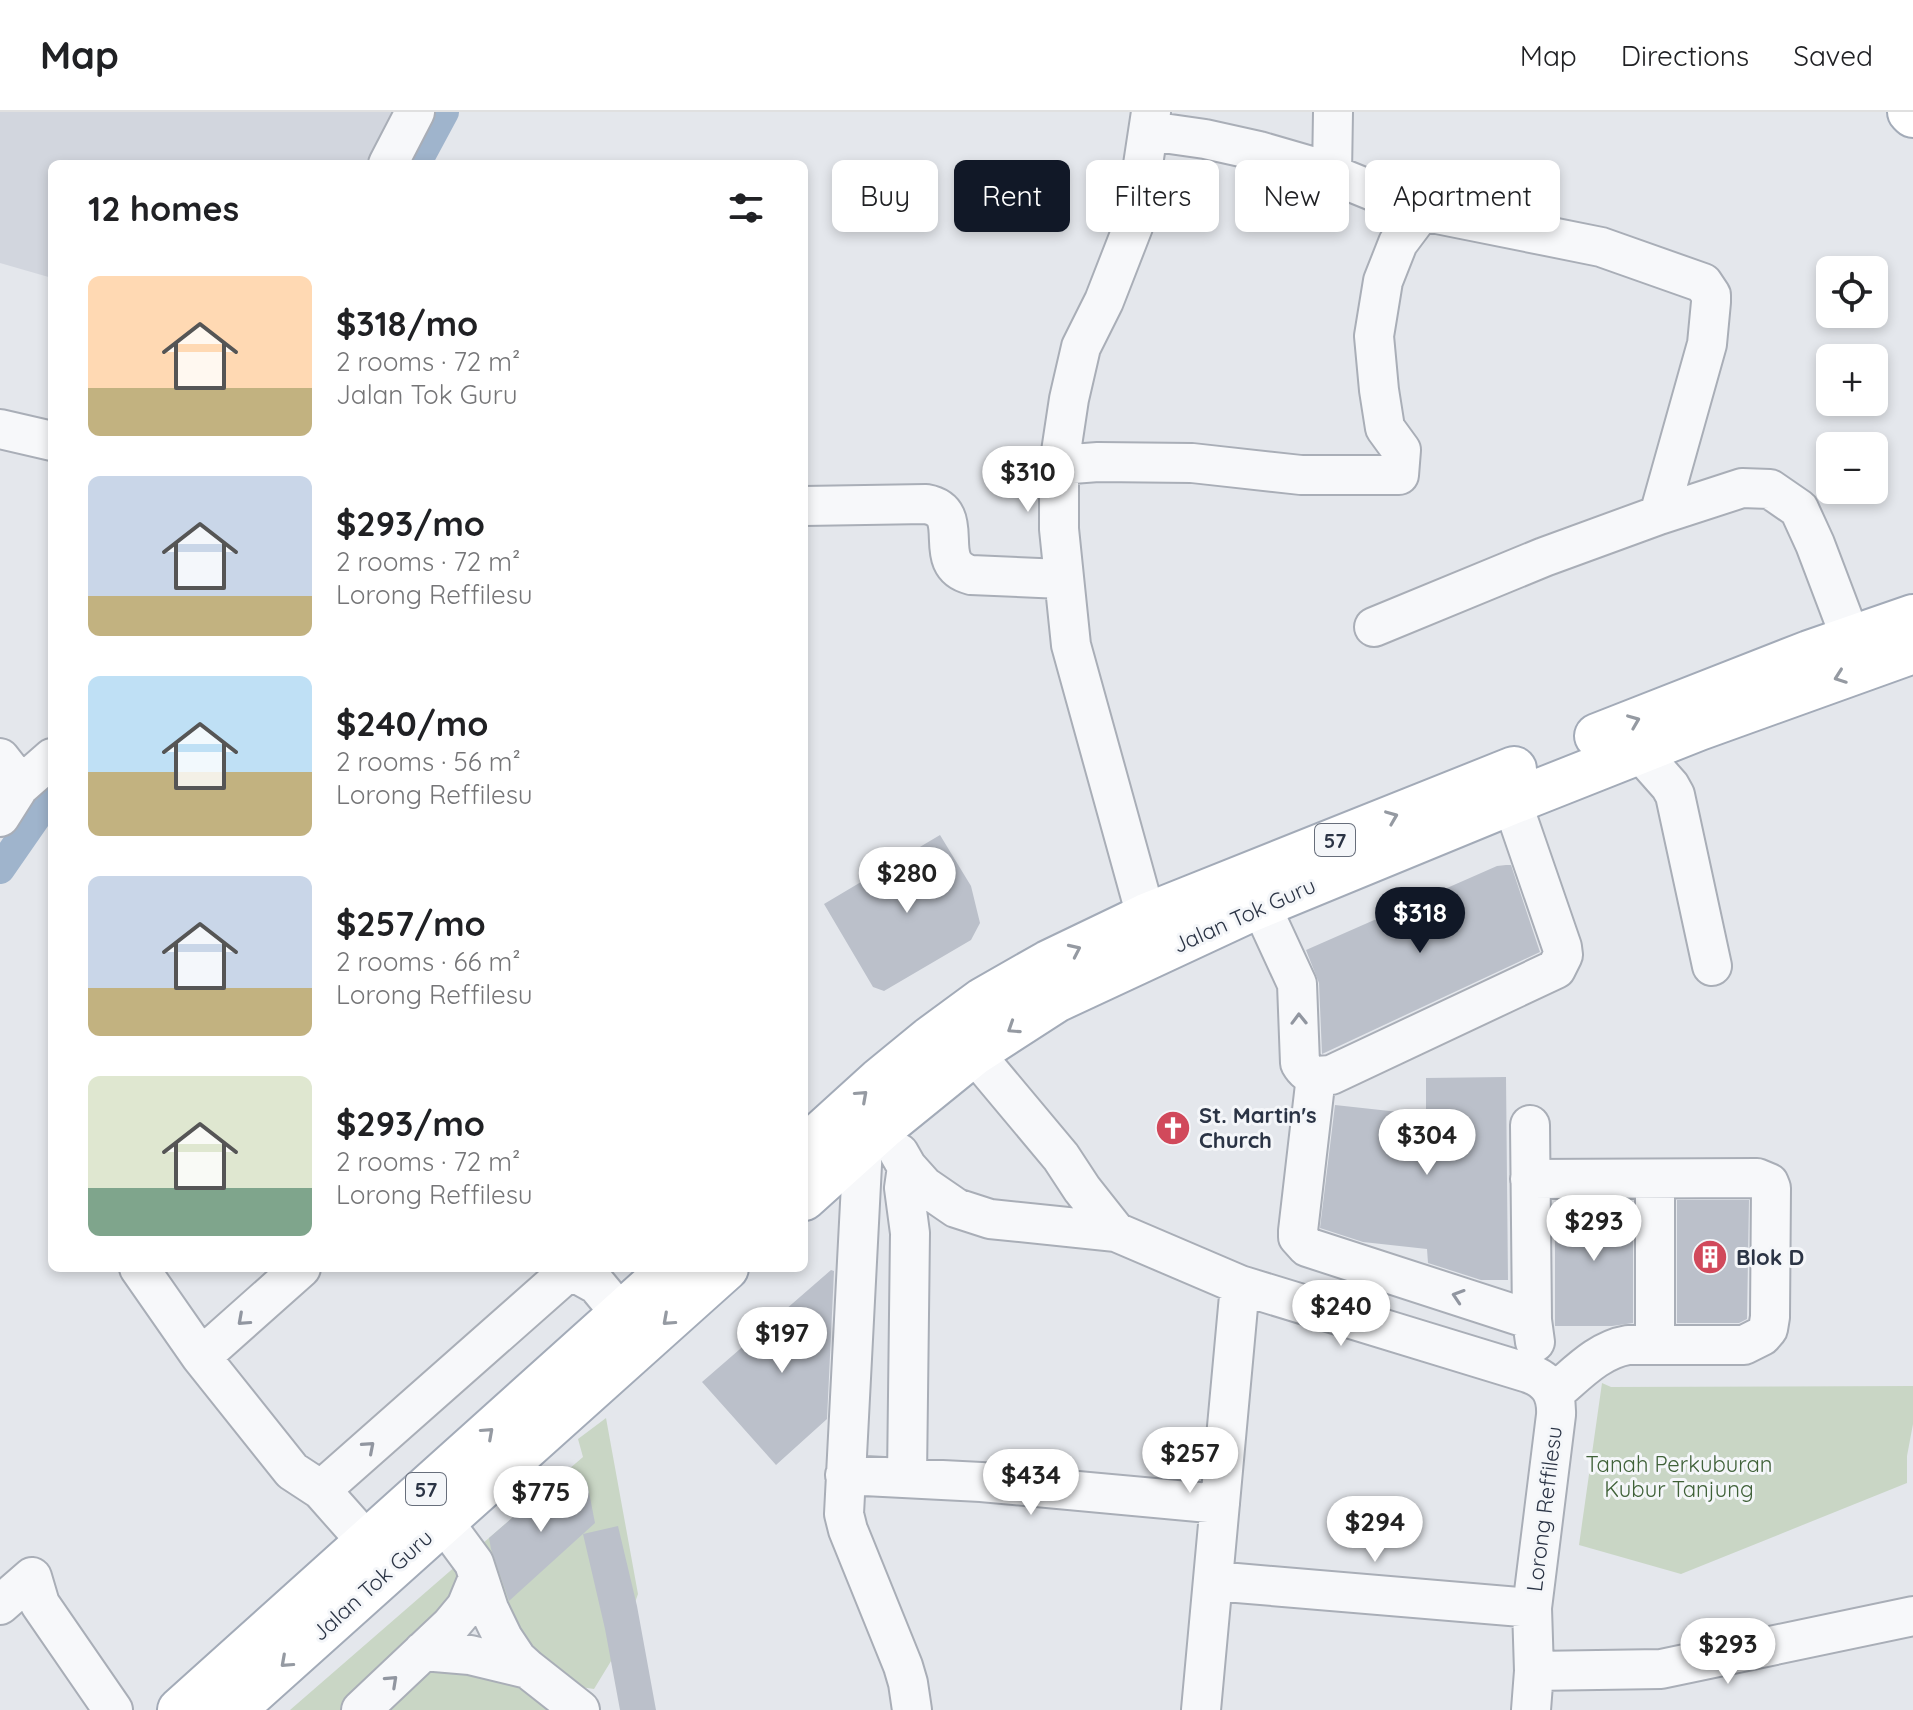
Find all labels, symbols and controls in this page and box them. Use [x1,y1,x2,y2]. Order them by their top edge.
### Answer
text: Map [40,31,119,79]
text: Map [1520,38,1577,73]
text: Directions [1621,38,1749,73]
text: Saved [1793,38,1873,73]
chip: Buy [832,160,938,232]
chip: Rent [954,160,1070,232]
chip: Filters [1086,160,1219,232]
chip: New [1235,160,1349,232]
chip: Apartment [1365,160,1560,232]
icon: filters [724,186,768,230]
text: 12 homes [88,187,239,230]
map controls [1816,256,1888,504]
button: locate [1816,256,1888,328]
text: $318/mo [336,302,478,345]
icon: home [152,308,248,404]
button: + [1816,344,1888,416]
text: 2 rooms · 72 m² [336,345,520,378]
text: Jalan Tok Guru [336,378,517,411]
button: − [1816,432,1888,504]
pin: $310 [981,446,1075,514]
text: $310 [1000,455,1056,488]
text: $293/mo [336,502,485,545]
icon: home [152,508,248,604]
text: 2 rooms · 72 m² [336,545,520,578]
text: Lorong Reffilesu [336,578,533,611]
one-way arrow [1833,668,1847,684]
text: $240/mo [336,702,488,745]
icon: home [152,708,248,804]
one-way arrow [1626,714,1640,731]
text: 2 rooms · 56 m² [336,745,521,778]
text: Lorong Reffilesu [336,778,533,811]
one-way arrow [1384,811,1398,827]
road number: 57 [1315,824,1355,856]
pin: $280 [860,847,954,915]
text: $280 [877,856,937,889]
street label: Jalan Tok Guru [1168,871,1320,959]
pin: $318 [1373,887,1467,955]
text: $318 [1393,896,1447,929]
text: $257/mo [336,902,486,945]
icon: home [152,908,248,1004]
one-way arrow [1067,944,1081,960]
text: 2 rooms · 66 m² [336,945,521,978]
text: Lorong Reffilesu [336,978,533,1011]
one-way arrow [1290,1012,1307,1025]
one-way arrow [1007,1018,1021,1033]
one-way arrow [852,1092,867,1106]
place label: St. Martin's Church [1199,1101,1317,1154]
text: $293/mo [336,1102,485,1145]
icon: home [152,1108,248,1204]
church icon: St. Martin's Church [1154,1109,1192,1147]
pin: $304 [1380,1109,1474,1177]
text: $304 [1397,1118,1457,1151]
text: 2 rooms · 72 m² [336,1145,520,1178]
text: Lorong Reffilesu [336,1178,533,1211]
pin: $293 [1547,1195,1641,1263]
text: $293 [1564,1204,1624,1237]
building icon: Blok D [1691,1238,1729,1276]
place label: Blok D [1736,1243,1804,1271]
pin: $240 [1294,1280,1388,1348]
text: $240 [1310,1289,1372,1322]
one-way arrow [1452,1289,1465,1305]
pin: $197 [735,1307,829,1375]
one-way arrow [237,1310,252,1324]
one-way arrow [662,1310,677,1325]
text: $197 [755,1316,809,1349]
street label: Lorong Reffilesu [1520,1425,1568,1593]
pin: $257 [1143,1427,1237,1495]
one-way arrow [478,1429,493,1443]
text: $257 [1160,1436,1220,1469]
one-way arrow [359,1442,374,1457]
pin: $434 [984,1449,1078,1517]
park label: Tanah Perkuburan Kubur Tanjung [1585,1450,1773,1503]
text: $434 [1001,1458,1061,1491]
pin: $775 [494,1466,588,1534]
road number: 57 [406,1473,446,1505]
text: $775 [511,1475,571,1508]
pin: $294 [1328,1496,1422,1564]
text: $294 [1345,1505,1405,1538]
street label: Jalan Tok Guru [306,1523,438,1647]
pin: $293 [1681,1618,1775,1686]
text: $293 [1698,1627,1758,1660]
one-way arrow [281,1652,296,1667]
one-way arrow [383,1675,397,1690]

